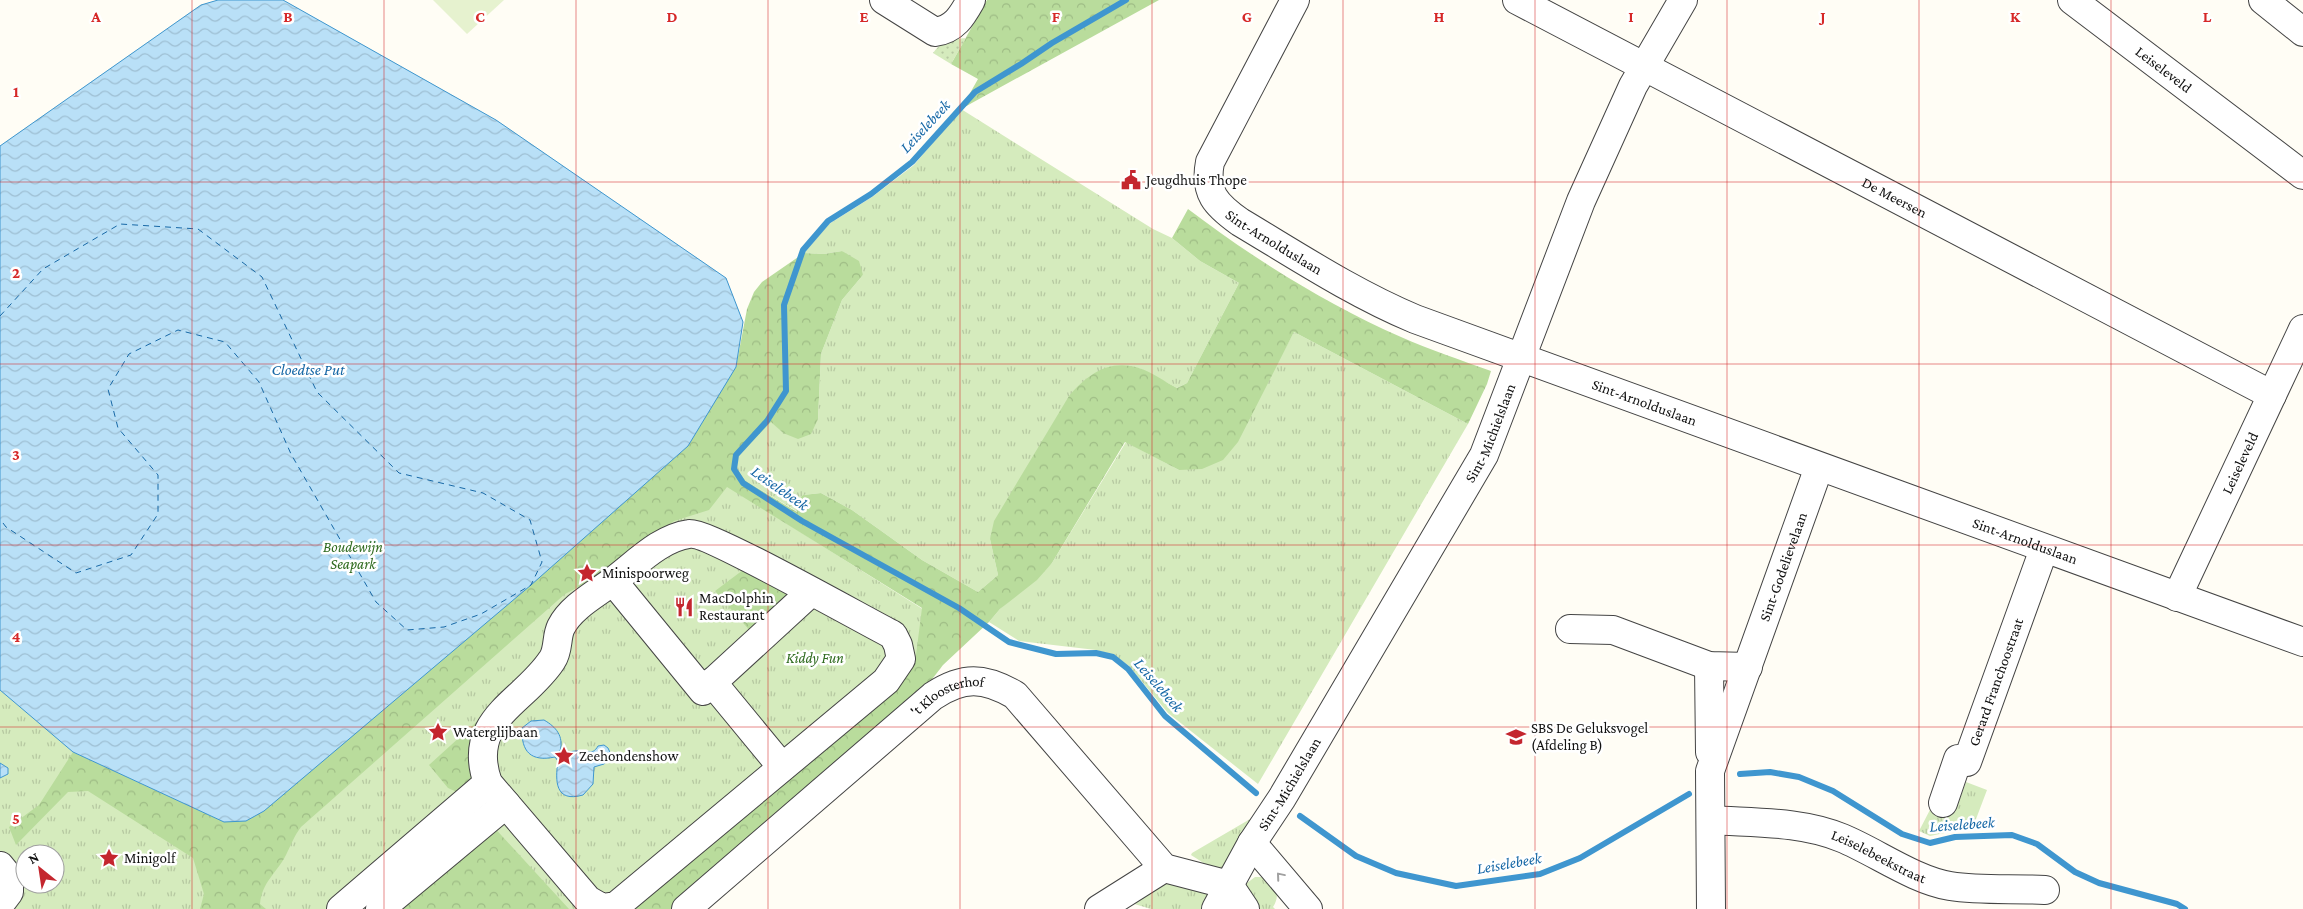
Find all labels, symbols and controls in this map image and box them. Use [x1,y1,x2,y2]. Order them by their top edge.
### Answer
text: A [90,8,101,25]
text: B [283,8,293,25]
text: C [475,8,485,25]
text: D [666,8,678,25]
text: E [859,8,869,25]
text: F [1052,8,1061,25]
text: G [1242,8,1252,25]
text: H [1434,8,1445,25]
text: I [1628,8,1634,25]
text: J [1818,8,1826,25]
text: K [2010,8,2021,25]
text: L [2203,8,2212,25]
street label: Leiseleveld [2132,43,2195,96]
text: 1 [13,83,19,100]
water label: Leiselebeek [896,95,954,156]
public building icon: Jeugdhuis Thope [1120,169,1142,191]
place label: Jeugdhuis Thope [1144,172,1247,189]
street label: De Meersen [1859,174,1930,221]
street label: Sint-Arnolduslaan [1222,206,1325,278]
text: 2 [12,264,20,281]
water label: Cloedtse Put [271,361,345,378]
street label: Sint-Arnolduslaan [1590,376,1699,429]
street label: Sint-Michielslaan [1462,381,1519,485]
street label: Leiseleveld [2219,430,2261,496]
text: 3 [12,446,20,463]
water label: Leiselebeek [748,462,813,514]
street label: Sint-Godelievelaan [1756,510,1810,623]
street label: Sint-Arnolduslaan [1971,515,2080,567]
park label: Boudewijn Seapark [323,539,383,573]
place icon: Minispoorweg [576,562,598,584]
place label: Minispoorweg [602,565,689,582]
place label: MacDolphin Restaurant [699,590,774,623]
restaurant icon: MacDolphin Restaurant [673,596,695,618]
street label: Gerard Franchoostraat [1965,615,2027,748]
text: 4 [12,628,21,645]
park label: Kiddy Fun [786,650,844,667]
water label: Leiselebeek [1131,655,1188,716]
street label: 't Kloosterhof [907,673,987,720]
place label: SBS De Geluksvogel (Afdeling B) [1531,720,1648,754]
place icon: Waterglijbaan [427,721,449,743]
place label: Waterglijbaan [453,724,538,741]
school or university icon: SBS De Geluksvogel (Afdeling B) [1505,726,1527,748]
street label: Sint-Michielslaan [1255,735,1324,834]
place icon: Zeehondenshow [553,745,575,767]
place label: Zeehondenshow [579,748,679,764]
text: 5 [12,810,20,827]
water label: Leiselebeek [1929,813,1996,835]
street label: Leiselebeekstraat [1829,827,1929,887]
north arrow [15,844,65,894]
place icon: Minigolf [98,847,120,869]
text: N [25,848,42,867]
water label: Leiselebeek [1475,849,1544,877]
place label: Minigolf [124,850,177,867]
one-way arrow [1277,873,1286,882]

